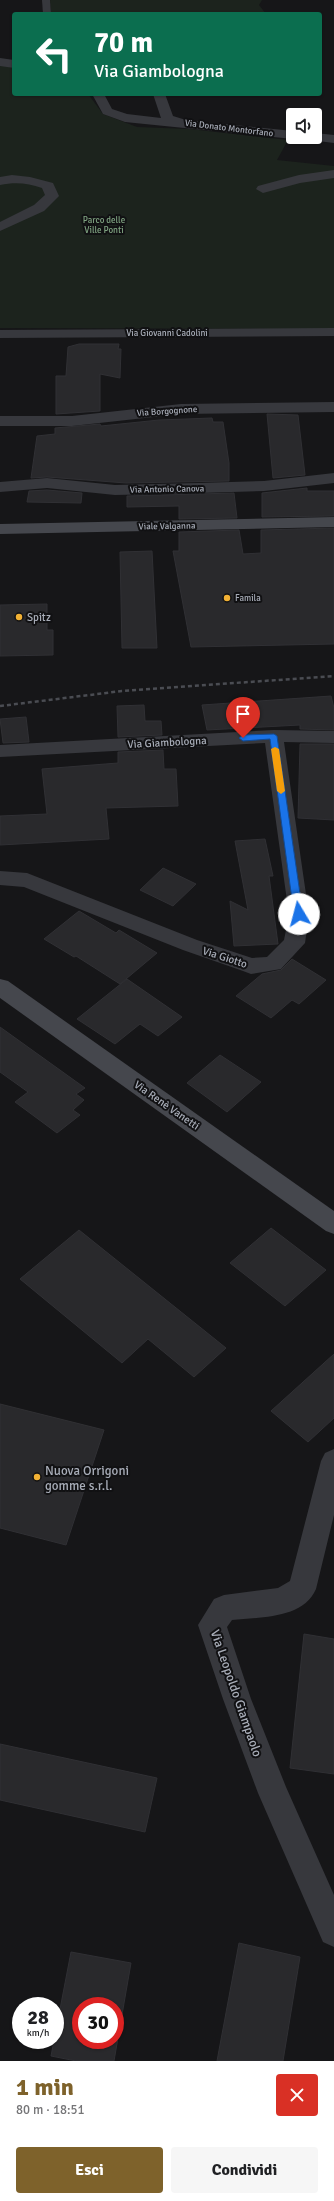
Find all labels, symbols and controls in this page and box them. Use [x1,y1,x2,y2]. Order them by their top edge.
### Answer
text: 70 m [94,26,153,60]
icon: left [28,28,80,80]
text: Via Giambologna [94,60,224,82]
map controls [286,108,322,144]
button: sound [286,108,322,144]
street label: Via Donato Montorfano [184,118,274,139]
park label: Parco delle Ville Ponti [83,215,126,236]
street label: Via Giovanni Cadolini [126,328,208,339]
street label: Via Borgognone [136,404,198,419]
street label: Via Antonio Canova [130,483,205,496]
street label: Viale Valganna [138,520,196,532]
marker: Famila [222,593,232,603]
place label: Famila [235,593,261,604]
place label: Spitz [27,611,51,624]
marker: Spitz [14,612,24,622]
pin [226,697,260,738]
icon: arrive [232,703,254,725]
street label: Via Giambologna [127,734,207,751]
position arrow [278,893,320,935]
street label: Via Giotto [201,944,249,971]
street label: Via Renè Vanetti [131,1078,202,1133]
place label: Nuova Orrigoni gomme s.r.l. [45,1463,129,1494]
marker: Nuova Orrigoni gomme s.r.l. [32,1472,42,1482]
street label: Via Leopoldo Giampaolo [207,1628,265,1759]
speed limit sign: 30 [72,1997,124,2049]
text: 28 [27,2005,49,2030]
text: km/h [27,2027,49,2039]
text: 1 min [16,2072,74,2102]
button: close [276,2074,318,2116]
text: 80 m · 18:51 [16,2102,85,2118]
button: Esci [16,2147,163,2193]
button: Condividi [171,2147,318,2193]

